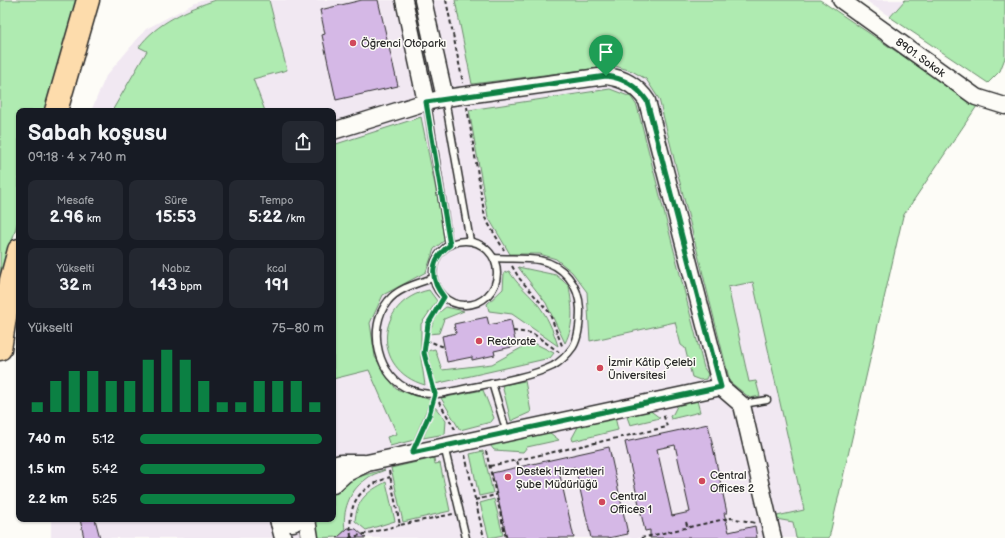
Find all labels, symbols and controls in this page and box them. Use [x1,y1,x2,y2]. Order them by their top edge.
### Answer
pin [589,35,623,76]
street label: 8901. Sokak [893,35,948,80]
place label: Öğrenci Otoparkı [361,36,446,50]
marker: Öğrenci Otoparkı [348,38,358,48]
icon: arrive [595,41,617,63]
text: Sabah koşusu [28,120,167,147]
button: share [282,121,324,163]
text: 09:18 · 4 × 740 m [28,149,126,165]
text: Mesafe [57,194,94,207]
text: Süre [164,194,188,207]
text: Tempo [260,194,294,207]
text: 2.96 [50,207,84,227]
text: 15:53 [156,207,196,227]
text: 5:22 [248,207,283,227]
text: km [84,212,101,225]
text: /km [283,212,305,225]
text: Yükselti [56,262,94,275]
text: Nabız [162,262,190,275]
text: kcal [267,262,287,275]
text: 32 [59,275,79,295]
text: 143 [150,275,177,295]
text: 191 [265,275,289,295]
text: m [79,280,91,293]
text: bpm [177,280,202,293]
text: Yükselti [28,320,73,336]
text: 75–80 m [272,320,324,336]
place label: Rectorate [487,335,537,348]
marker: Rectorate [474,336,484,346]
place label: İzmir Kâtip Çelebi Üniversitesi [608,356,696,382]
marker: İzmir Kâtip Çelebi Üniversitesi [595,363,605,373]
text: 740 m [28,431,66,447]
text: 5:12 [92,431,115,447]
text: 1.5 km [28,461,65,477]
text: 5:42 [92,461,118,477]
place label: Destek Hizmetleri Şube Müdürlüğü [516,465,605,491]
place label: Central Offices 2 [710,469,755,495]
marker: Destek Hizmetleri Şube Müdürlüğü [503,472,513,482]
marker: Central Offices 2 [697,476,707,486]
place label: Central Offices 1 [610,490,652,516]
text: 2.2 km [28,491,68,507]
text: 5:25 [92,491,117,507]
marker: Central Offices 1 [597,497,607,507]

